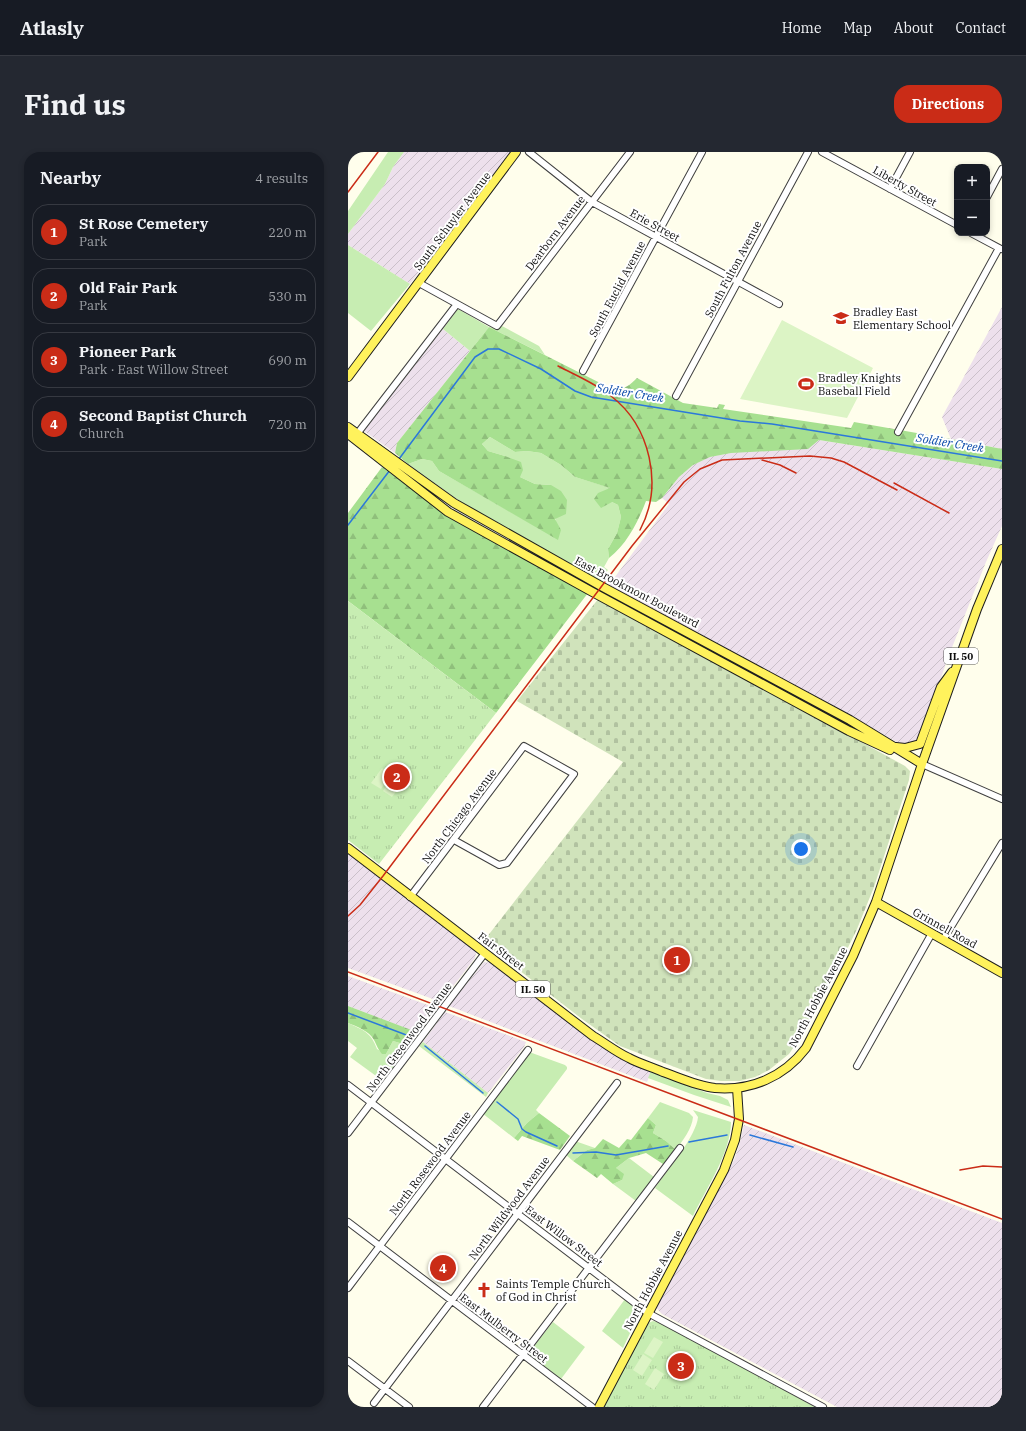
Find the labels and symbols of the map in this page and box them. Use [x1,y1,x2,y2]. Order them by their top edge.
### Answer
street label: Liberty Street [871,163,939,209]
street label: South Schuyler Avenue [410,169,494,273]
street label: Dearborn Avenue [522,193,588,273]
street label: Erie Street [628,206,682,244]
street label: South Fulton Avenue [702,218,765,320]
street label: South Euclid Avenue [586,238,648,340]
place label: Bradley East Elementary School [853,305,951,332]
school or university icon: Bradley East Elementary School [832,309,850,327]
place label: Bradley Knights Baseball Field [818,371,901,398]
sports icon: Bradley Knights Baseball Field [797,375,815,393]
water label: Soldier Creek [594,380,666,405]
water label: Soldier Creek [914,430,986,455]
street label: East Brookmont Boulevard [572,553,702,631]
road number: IL 50 [944,648,978,664]
pin: 2 [384,762,410,792]
street label: North Chicago Avenue [419,766,499,866]
your location [791,839,811,859]
street label: Grinnell Road [910,905,980,952]
street label: Fair Street [475,929,527,973]
street label: North Hobbie Avenue [786,944,850,1050]
pin: 1 [664,945,690,975]
street label: North Greenwood Avenue [363,979,455,1095]
road number: IL 50 [516,981,550,997]
street label: North Rosewood Avenue [386,1108,474,1218]
street label: North Wildwood Avenue [466,1153,553,1263]
street label: East Willow Street [522,1202,606,1270]
street label: North Hobbie Avenue [621,1227,685,1333]
pin: 4 [430,1253,456,1283]
place label: Saints Temple Church of God in Christ [496,1277,611,1304]
church icon: Saints Temple Church of God in Christ [475,1281,493,1299]
street label: East Mulberry Street [457,1290,551,1366]
pin: 3 [668,1351,694,1381]

